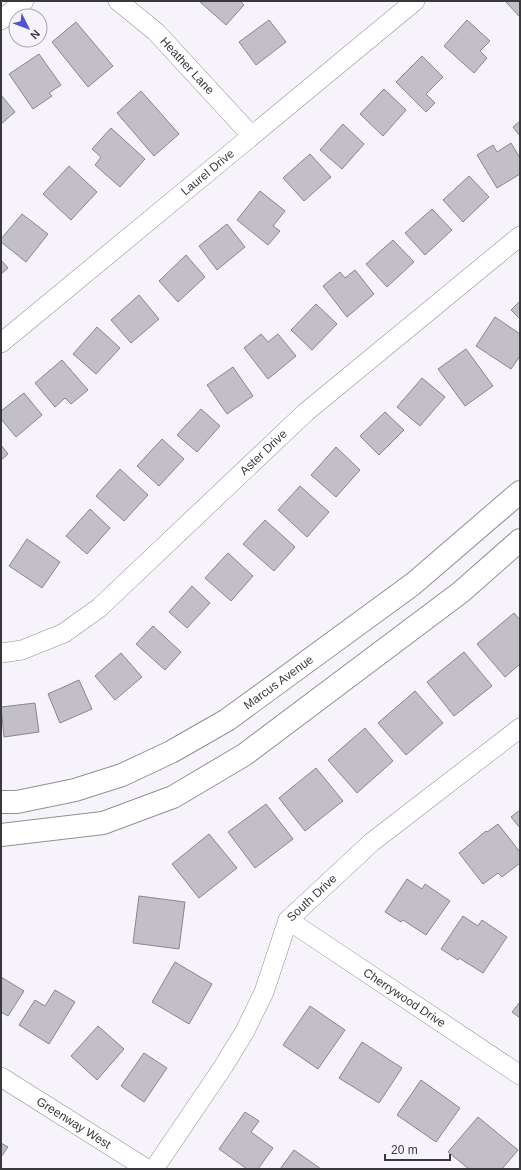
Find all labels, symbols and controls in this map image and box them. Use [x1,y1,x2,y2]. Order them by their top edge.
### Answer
north arrow [8,8,48,48]
text: N [28,28,43,42]
street label: Heather Lane [157,34,217,98]
street label: Laurel Drive [178,146,237,198]
street label: Aster Drive [237,427,290,478]
street label: Marcus Avenue [241,652,316,712]
street label: South Drive [284,871,340,924]
street label: Cherrywood Drive [361,965,449,1030]
street label: Greenway West [34,1094,114,1152]
scale bar [385,1136,450,1162]
text: 20 m [391,1143,418,1157]

